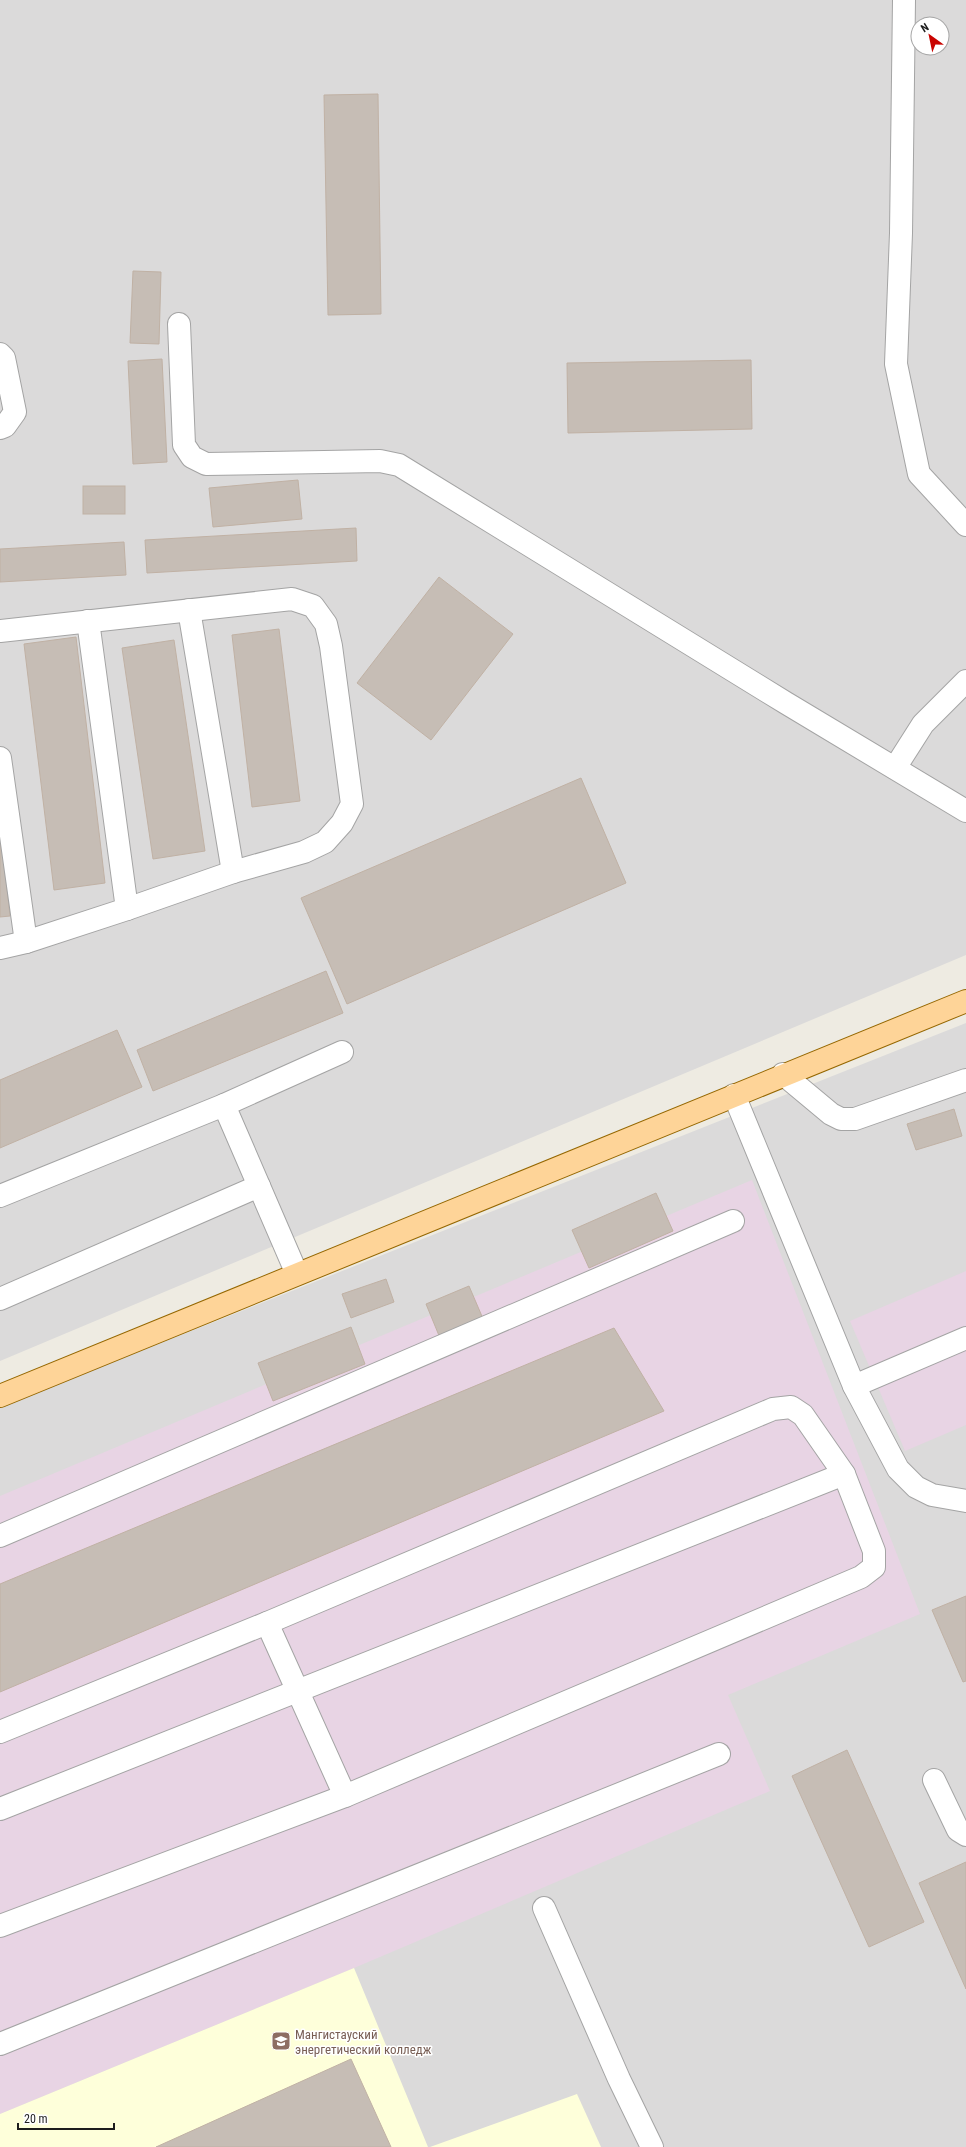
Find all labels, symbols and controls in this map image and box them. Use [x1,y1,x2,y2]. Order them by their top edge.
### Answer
north arrow [910,16,950,56]
text: N [918,21,931,35]
place label: Мангистауский энергетический колледж [295,2027,432,2057]
school or university icon: Мангистауский энергетический колледж [270,2030,292,2052]
scale bar [18,2105,114,2131]
text: 20 m [24,2112,48,2126]

